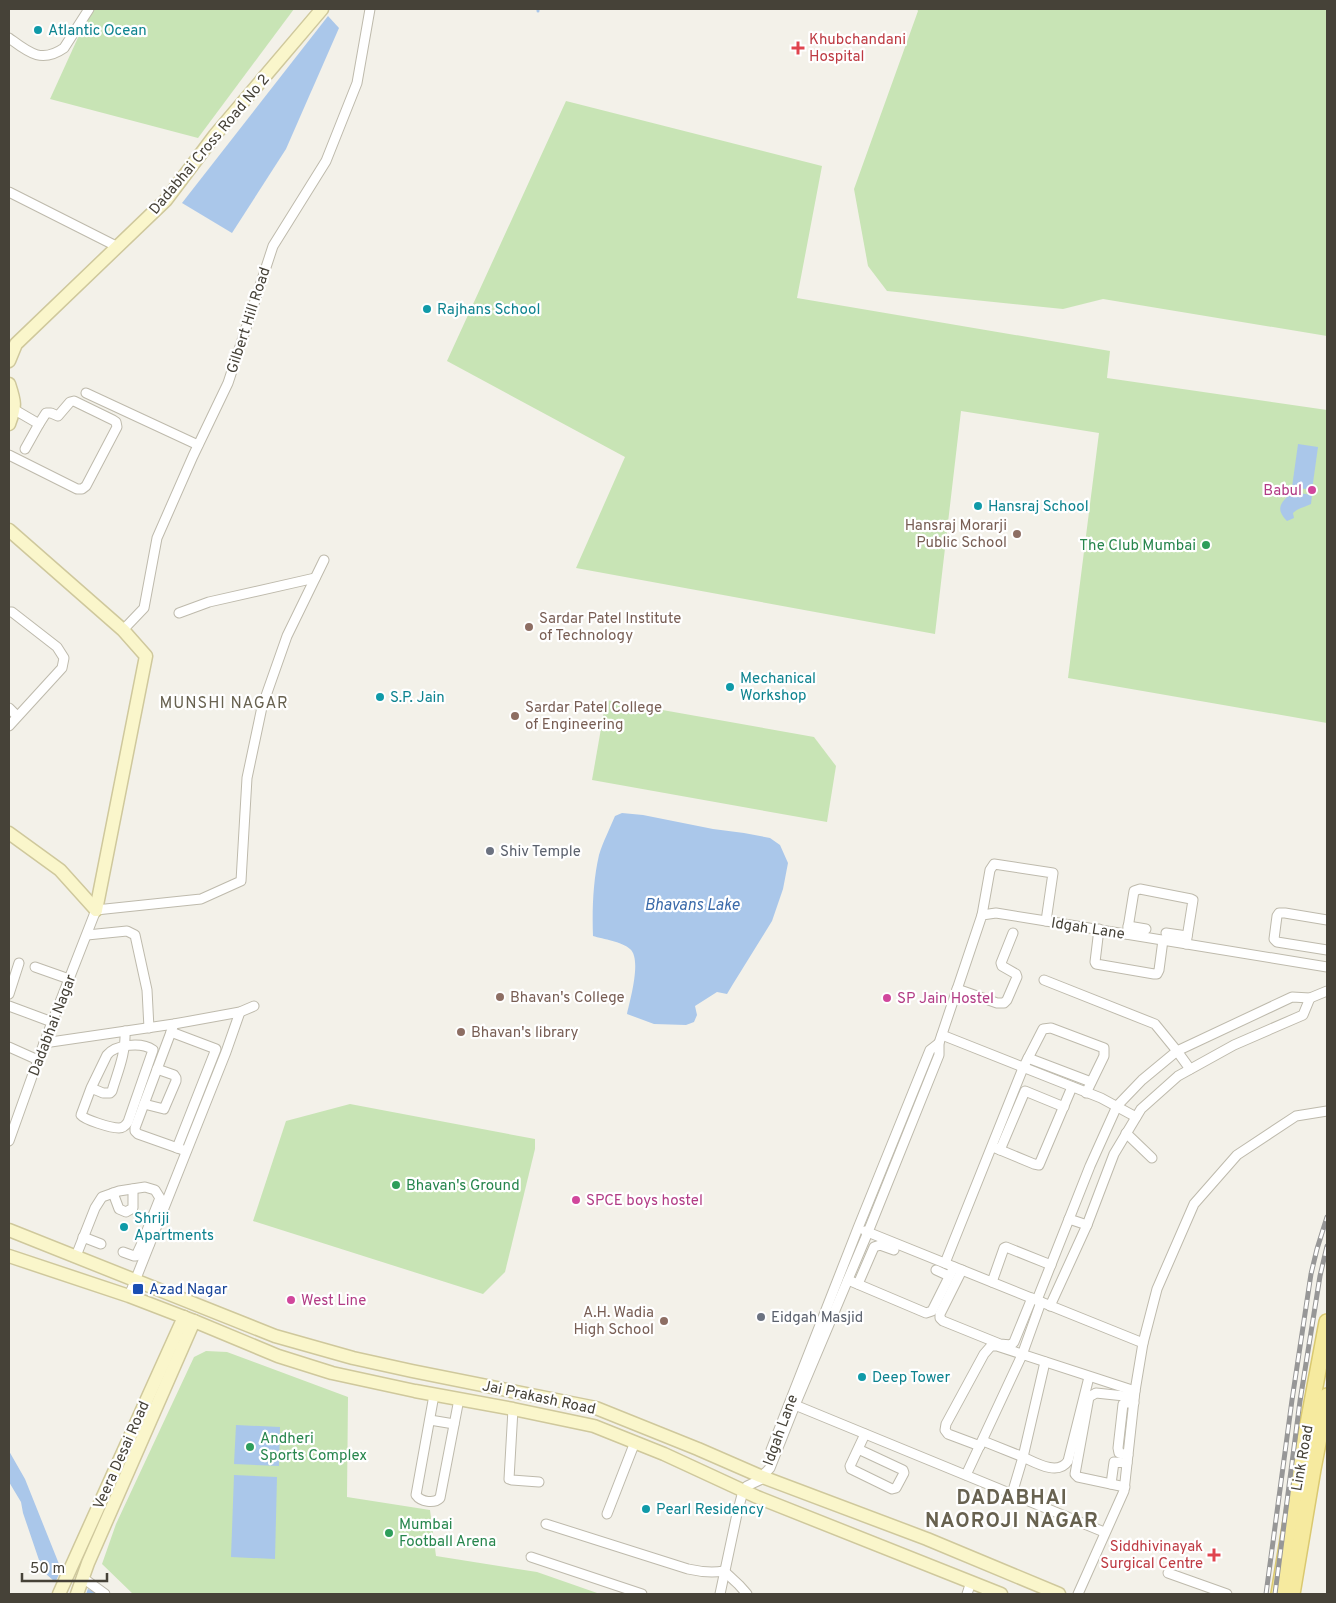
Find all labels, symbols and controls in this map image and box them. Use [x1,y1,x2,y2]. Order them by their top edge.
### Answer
place label: Atlantic Ocean [48,22,147,41]
marker: Atlantic Ocean [32,24,44,36]
place label: Khubchandani Hospital [809,31,906,67]
marker: Khubchandani Hospital [791,41,805,55]
street label: Dadabhai Cross Road No 2 [146,71,274,219]
street label: Gilbert Hill Road [223,265,276,376]
place label: Rajhans School [437,301,540,320]
marker: Rajhans School [421,303,433,315]
place label: Babul [1263,482,1302,501]
marker: Babul [1306,484,1318,496]
place label: Hansraj School [988,498,1089,517]
marker: Hansraj School [972,500,984,512]
place label: Hansraj Morarji Public School [905,517,1007,553]
marker: Hansraj Morarji Public School [1011,528,1023,540]
place label: The Club Mumbai [1079,537,1196,556]
marker: The Club Mumbai [1200,539,1212,551]
place label: Sardar Patel Institute of Technology [539,610,681,646]
marker: Sardar Patel Institute of Technology [523,621,535,633]
place label: Mechanical Workshop [740,670,816,706]
marker: Mechanical Workshop [724,681,736,693]
place label: S.P. Jain [390,689,445,708]
marker: S.P. Jain [374,691,386,703]
district label: MUNSHI NAGAR [159,694,289,714]
place label: Sardar Patel College of Engineering [525,699,662,735]
marker: Sardar Patel College of Engineering [509,710,521,722]
place label: Shiv Temple [500,843,581,862]
marker: Shiv Temple [484,845,496,857]
water label: Bhavans Lake [645,896,740,916]
street label: Idgah Lane [1050,914,1126,945]
street label: Dadabhai Nagar [25,972,82,1079]
place label: Bhavan's College [510,989,625,1008]
place label: SP Jain Hostel [897,990,994,1009]
marker: Bhavan's College [494,991,506,1003]
marker: SP Jain Hostel [881,992,893,1004]
place label: Bhavan's library [471,1024,579,1043]
marker: Bhavan's library [455,1026,467,1038]
place label: Bhavan's Ground [406,1177,520,1196]
marker: Bhavan's Ground [390,1179,402,1191]
place label: SPCE boys hostel [586,1192,703,1211]
marker: SPCE boys hostel [570,1194,582,1206]
place label: Shriji Apartments [134,1210,214,1246]
marker: Shriji Apartments [118,1221,130,1233]
place label: Azad Nagar [149,1281,228,1300]
marker: Azad Nagar [131,1282,145,1296]
place label: West Line [301,1292,366,1311]
marker: West Line [285,1294,297,1306]
place label: A.H. Wadia High School [573,1304,654,1340]
place label: Eidgah Masjid [771,1309,863,1328]
marker: Eidgah Masjid [755,1311,767,1323]
marker: A.H. Wadia High School [658,1315,670,1327]
place label: Deep Tower [872,1369,950,1388]
marker: Deep Tower [856,1371,868,1383]
street label: Jai Prakash Road [480,1377,597,1420]
street label: Idgah Lane [760,1392,803,1469]
street label: Veera Desai Road [90,1398,155,1513]
street label: Link Road [1288,1424,1319,1493]
place label: Andheri Sports Complex [260,1430,367,1466]
marker: Andheri Sports Complex [244,1441,256,1453]
district label: DADABHAI NAOROJI NAGAR [925,1486,1099,1535]
place label: Pearl Residency [656,1501,764,1520]
marker: Pearl Residency [640,1503,652,1515]
place label: Mumbai Football Arena [399,1516,496,1552]
marker: Mumbai Football Arena [383,1527,395,1539]
place label: Siddhivinayak Surgical Centre [1100,1538,1203,1574]
marker: Siddhivinayak Surgical Centre [1207,1548,1221,1562]
scale bar [22,1550,108,1582]
text: 50 m [30,1560,65,1579]

